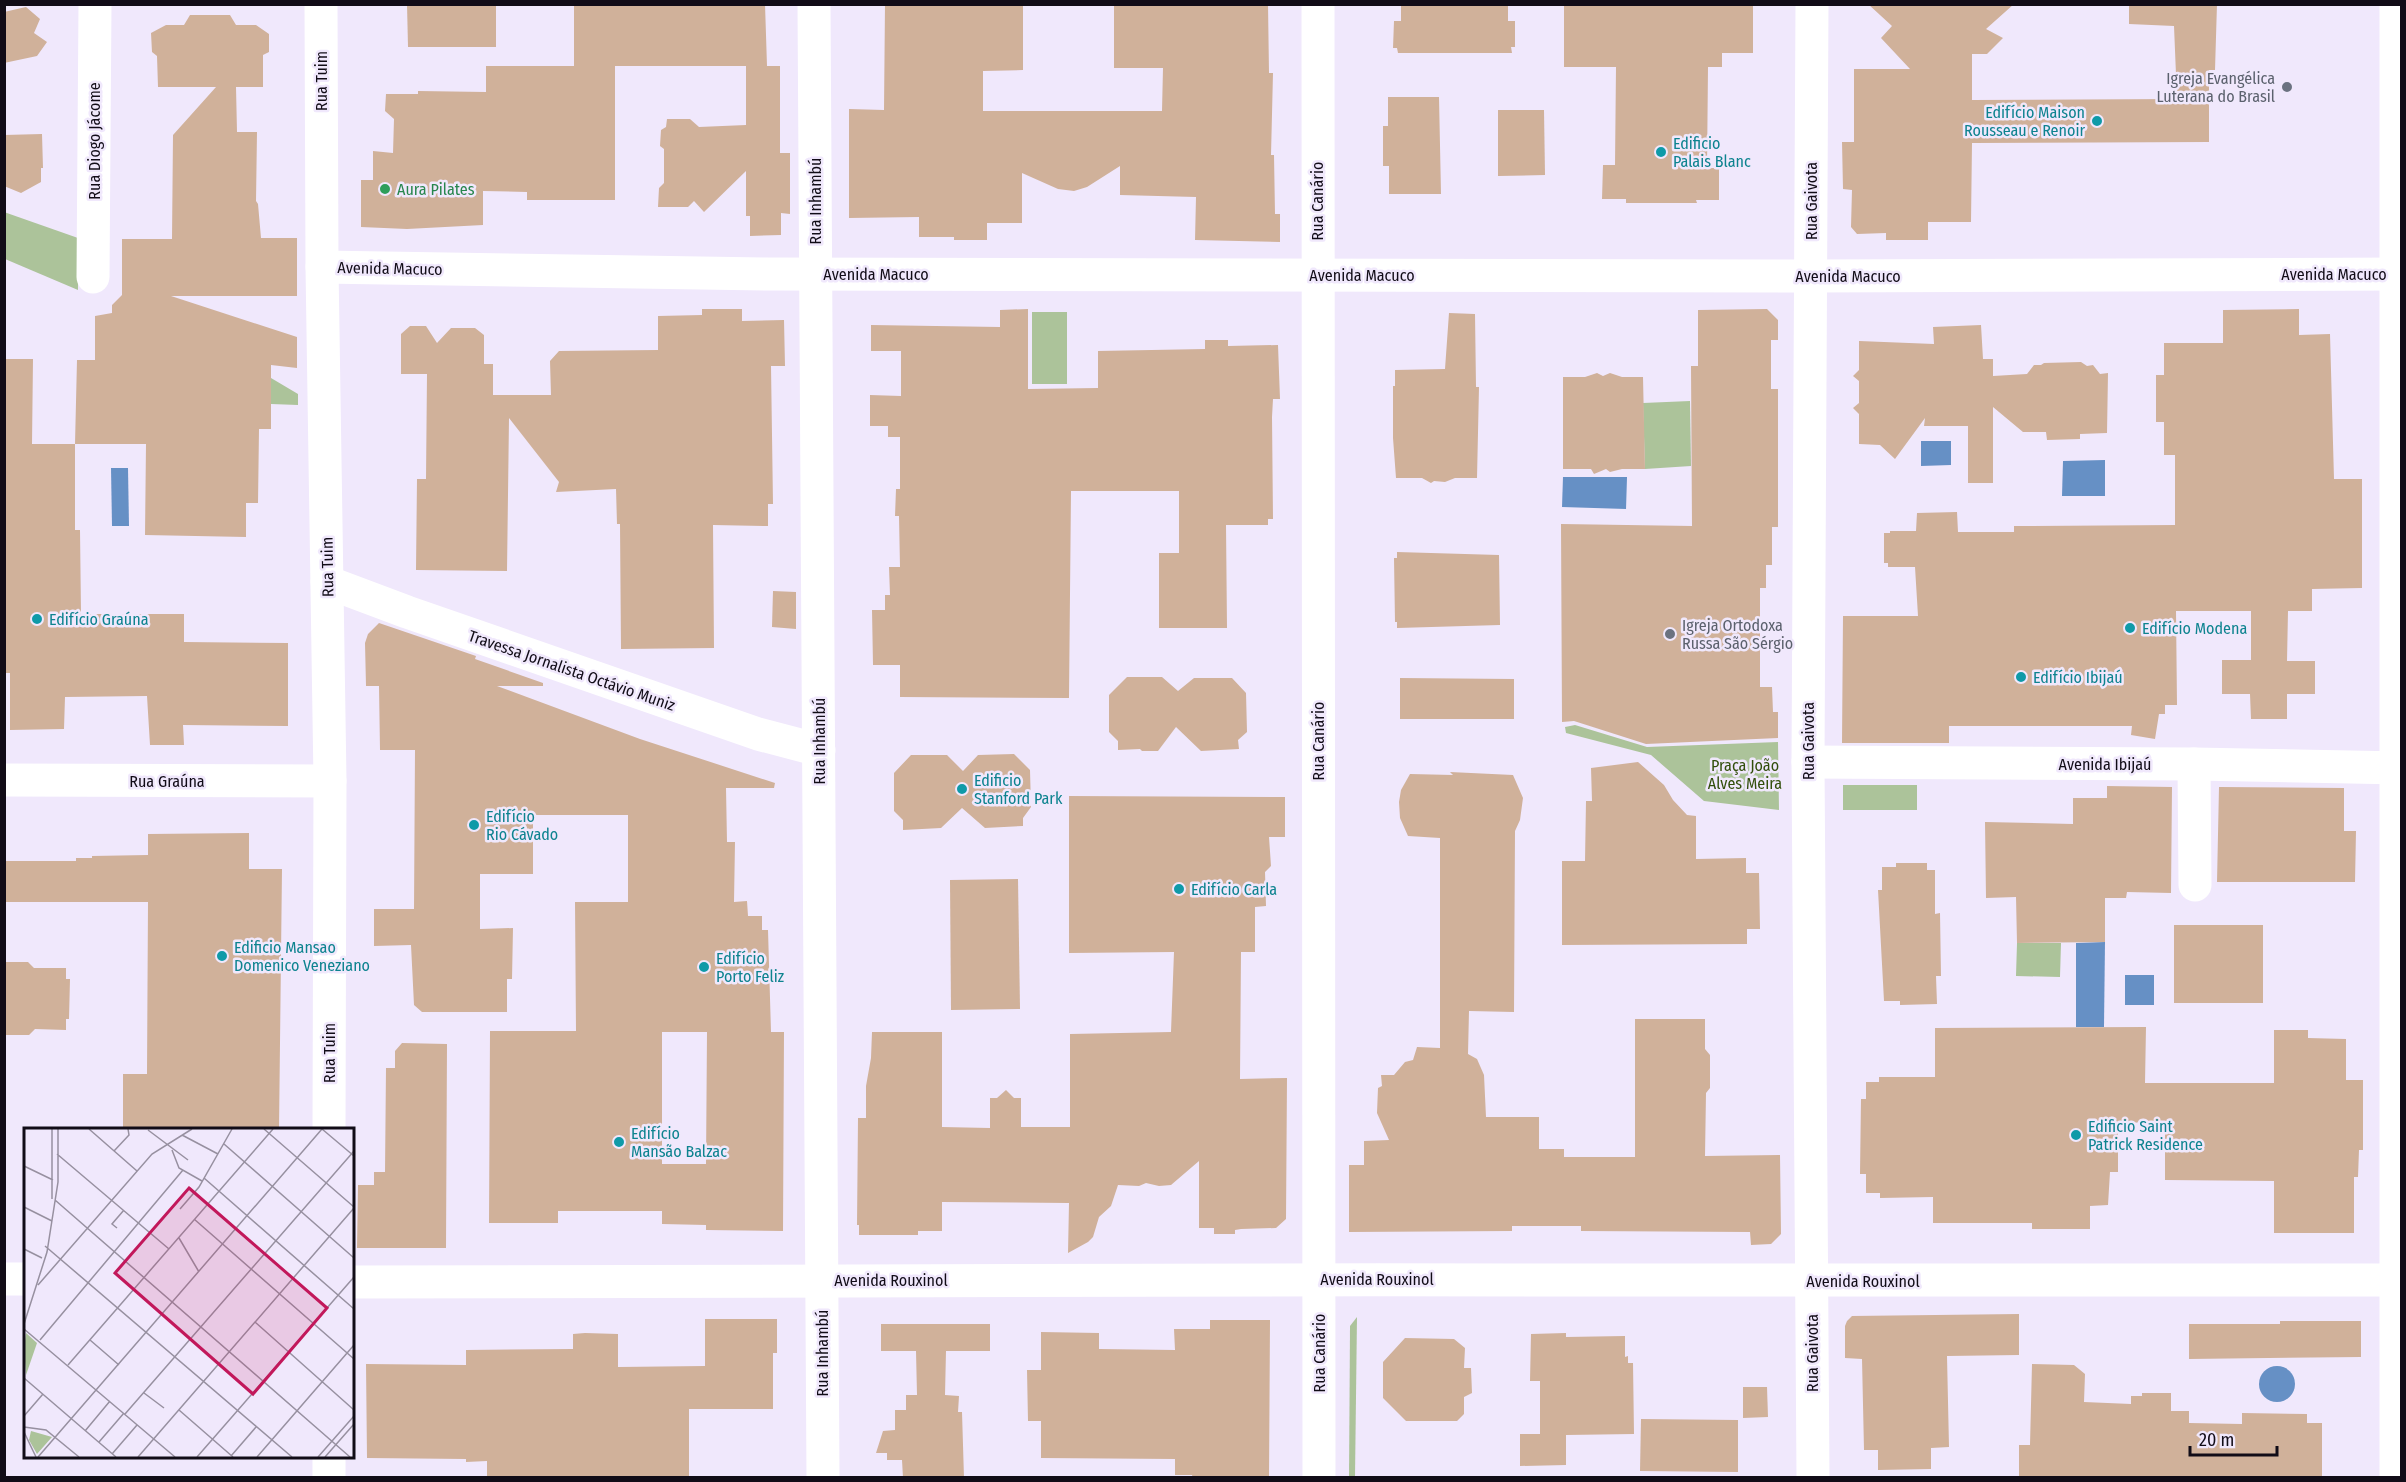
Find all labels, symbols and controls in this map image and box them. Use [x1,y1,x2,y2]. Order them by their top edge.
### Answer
street label: Rua Tuim [312,51,331,111]
place label: Igreja Evangélica Luterana do Brasil [2157,69,2275,106]
marker: Igreja Evangélica Luterana do Brasil [2280,80,2294,94]
street label: Rua Diogo Jácome [85,82,104,200]
place label: Edifício Maison Rousseau e Renoir [1964,103,2085,140]
marker: Edifício Maison Rousseau e Renoir [2090,114,2104,128]
place label: Edificio Palais Blanc [1673,134,1751,171]
marker: Edificio Palais Blanc [1654,145,1668,159]
street label: Rua Inhambú [806,158,825,244]
street label: Rua Canário [1308,162,1327,240]
street label: Rua Gaivota [1802,162,1821,240]
place label: Aura Pilates [397,180,475,199]
marker: Aura Pilates [378,182,392,196]
street label: Avenida Macuco [337,258,443,279]
street label: Avenida Macuco [823,265,929,284]
street label: Avenida Macuco [2281,265,2387,284]
street label: Avenida Macuco [1309,266,1415,285]
street label: Avenida Macuco [1795,267,1901,286]
street label: Rua Tuim [317,537,338,597]
place label: Edifício Graúna [49,610,149,629]
marker: Edifício Graúna [30,612,44,626]
place label: Igreja Ortodoxa Russa São Sérgio [1682,616,1793,653]
place label: Edifício Modena [2142,619,2247,638]
marker: Edifício Modena [2123,621,2137,635]
street label: Travessa Jornalista Octávio Muniz [466,626,678,715]
marker: Igreja Ortodoxa Russa São Sérgio [1663,627,1677,641]
place label: Edifício Ibijaú [2033,668,2123,687]
marker: Edifício Ibijaú [2014,670,2028,684]
street label: Rua Inhambú [810,698,829,784]
street label: Rua Canário [1309,702,1328,780]
street label: Rua Gaivota [1799,702,1818,780]
street label: Avenida Ibijaú [2059,755,2152,774]
park label: Praça João Alves Meira [1708,756,1782,793]
place label: Edificio Stanford Park [974,771,1063,808]
street label: Rua Graúna [129,772,205,791]
marker: Edificio Stanford Park [955,782,969,796]
place label: Edifício Rio Cávado [486,807,558,844]
marker: Edifício Rio Cávado [467,818,481,832]
place label: Edifício Carla [1191,880,1277,899]
marker: Edifício Carla [1172,882,1186,896]
place label: Edificio Mansao Domenico Veneziano [234,938,370,975]
marker: Edificio Mansao Domenico Veneziano [215,949,229,963]
place label: Edifício Porto Feliz [716,949,784,986]
marker: Edifício Porto Feliz [697,960,711,974]
street label: Rua Tuim [320,1023,339,1083]
place label: Edificio Saint Patrick Residence [2088,1117,2203,1154]
place label: Edifício Mansão Balzac [631,1124,727,1161]
inset map [24,1128,354,1458]
marker: Edificio Saint Patrick Residence [2069,1128,2083,1142]
marker: Edifício Mansão Balzac [612,1135,626,1149]
street label: Avenida Rouxinol [1320,1270,1434,1289]
street label: Avenida Rouxinol [834,1271,948,1290]
street label: Avenida Rouxinol [1806,1272,1920,1291]
street label: Rua Inhambú [813,1310,832,1396]
street label: Rua Canário [1310,1314,1329,1392]
street label: Rua Gaivota [1803,1314,1822,1392]
scale bar [2190,1419,2277,1457]
text: 20 m [2199,1429,2234,1451]

